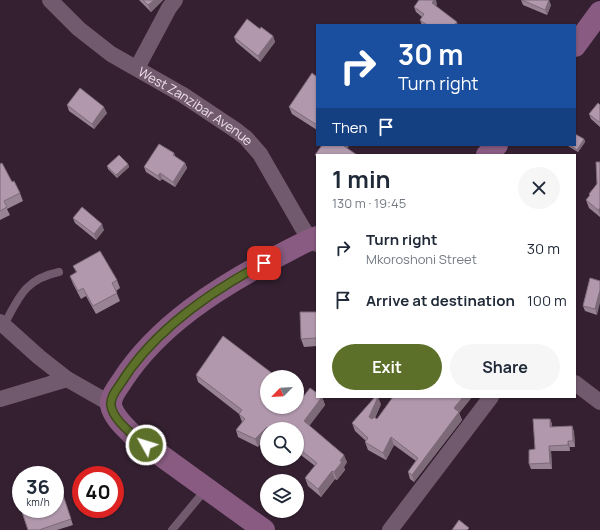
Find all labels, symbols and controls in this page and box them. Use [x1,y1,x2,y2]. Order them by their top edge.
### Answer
text: 30 m [398,35,463,73]
icon: right [332,40,384,92]
street label: West Zanzibar Avenue [135,62,258,149]
text: Turn right [398,71,479,95]
icon: arrive [375,116,397,138]
text: Then [332,117,367,138]
text: 1 min [332,162,391,195]
button: close [518,167,560,209]
text: 130 m · 19:45 [332,194,406,212]
text: Turn right [366,229,437,250]
icon: right [332,237,354,259]
text: 30 m [527,238,560,259]
pin [247,246,281,280]
text: Mkoroshoni Street [366,250,477,268]
icon: arrive [253,252,275,274]
icon: arrive [332,289,354,311]
text: Arrive at destination [366,290,515,311]
text: 100 m [527,290,567,311]
button: Exit [332,344,442,390]
button: Share [450,344,560,390]
north arrow [260,370,304,414]
map controls [260,370,304,518]
button: search [260,422,304,466]
position arrow [125,424,167,466]
speed limit sign: 40 [72,466,124,518]
text: 36 [26,473,50,500]
button: layers [260,474,304,518]
text: km/h [26,495,50,509]

